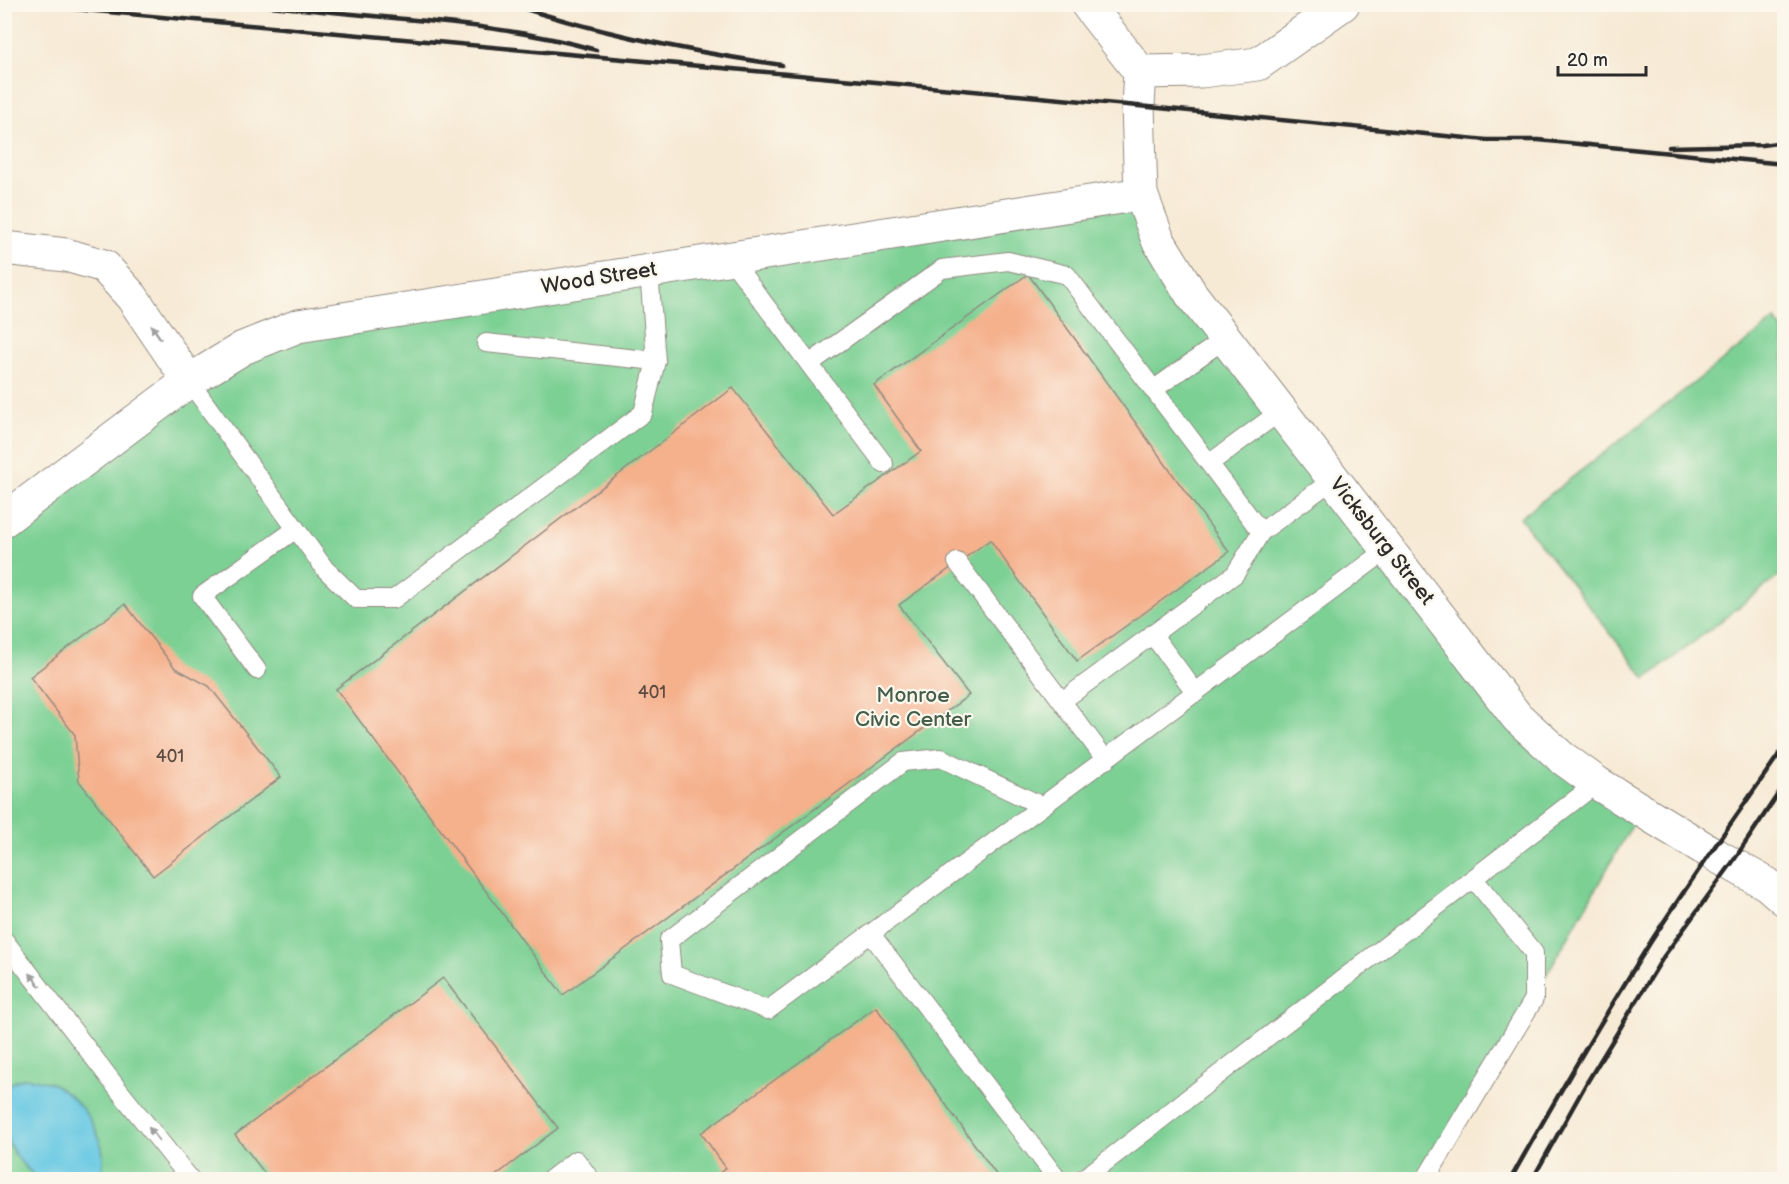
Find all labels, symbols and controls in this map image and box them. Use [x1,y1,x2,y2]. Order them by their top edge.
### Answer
scale bar [1558,39,1646,77]
text: 20 m [1567,50,1608,71]
street label: Wood Street [539,256,659,299]
one-way arrow [151,324,162,340]
street label: Vicksburg Street [1324,472,1440,610]
house number: 401 [638,682,666,703]
park label: Monroe Civic Center [855,683,971,732]
house number: 401 [156,746,184,767]
one-way arrow [29,972,41,988]
one-way arrow [148,1126,161,1142]

